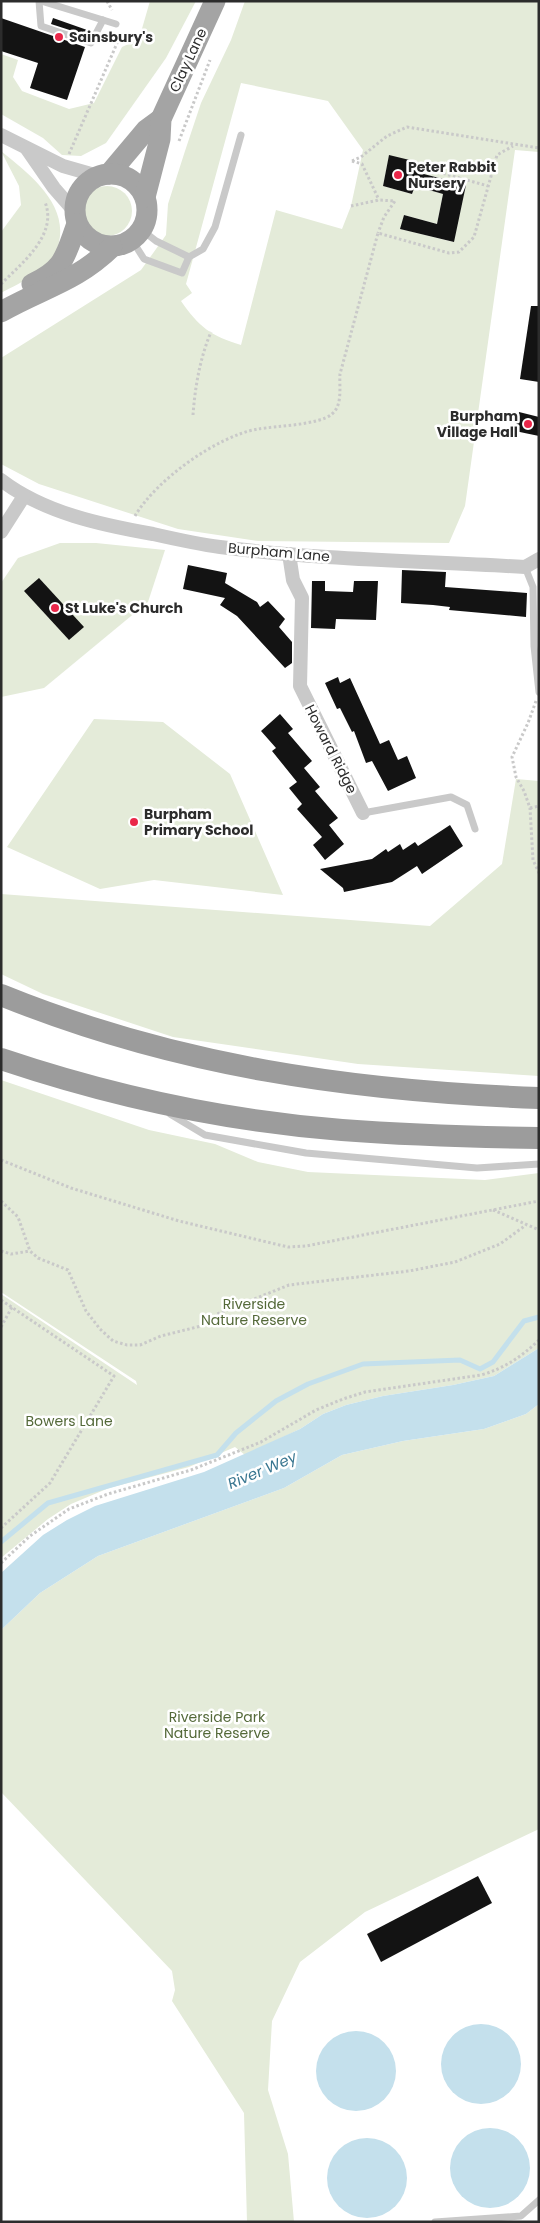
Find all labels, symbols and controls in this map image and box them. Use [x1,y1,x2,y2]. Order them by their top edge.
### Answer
street label: Clay Lane [164,24,212,95]
place label: Sainsbury's [69,27,153,47]
marker: Sainsbury's [53,31,65,43]
place label: Peter Rabbit Nursery [408,157,496,193]
marker: Peter Rabbit Nursery [392,169,404,181]
place label: Burpham Village Hall [437,406,518,442]
marker: Burpham Village Hall [522,418,534,430]
street label: Burpham Lane [227,538,331,566]
place label: St Luke's Church [65,598,183,618]
marker: St Luke's Church [49,602,61,614]
street label: Howard Ridge [300,701,362,797]
place label: Burpham Primary School [144,804,253,840]
marker: Burpham Primary School [128,816,140,828]
park label: Riverside Nature Reserve [201,1294,307,1330]
park label: Bowers Lane [25,1411,113,1431]
water label: River Wey [224,1446,300,1494]
park label: Riverside Park Nature Reserve [164,1707,270,1743]

